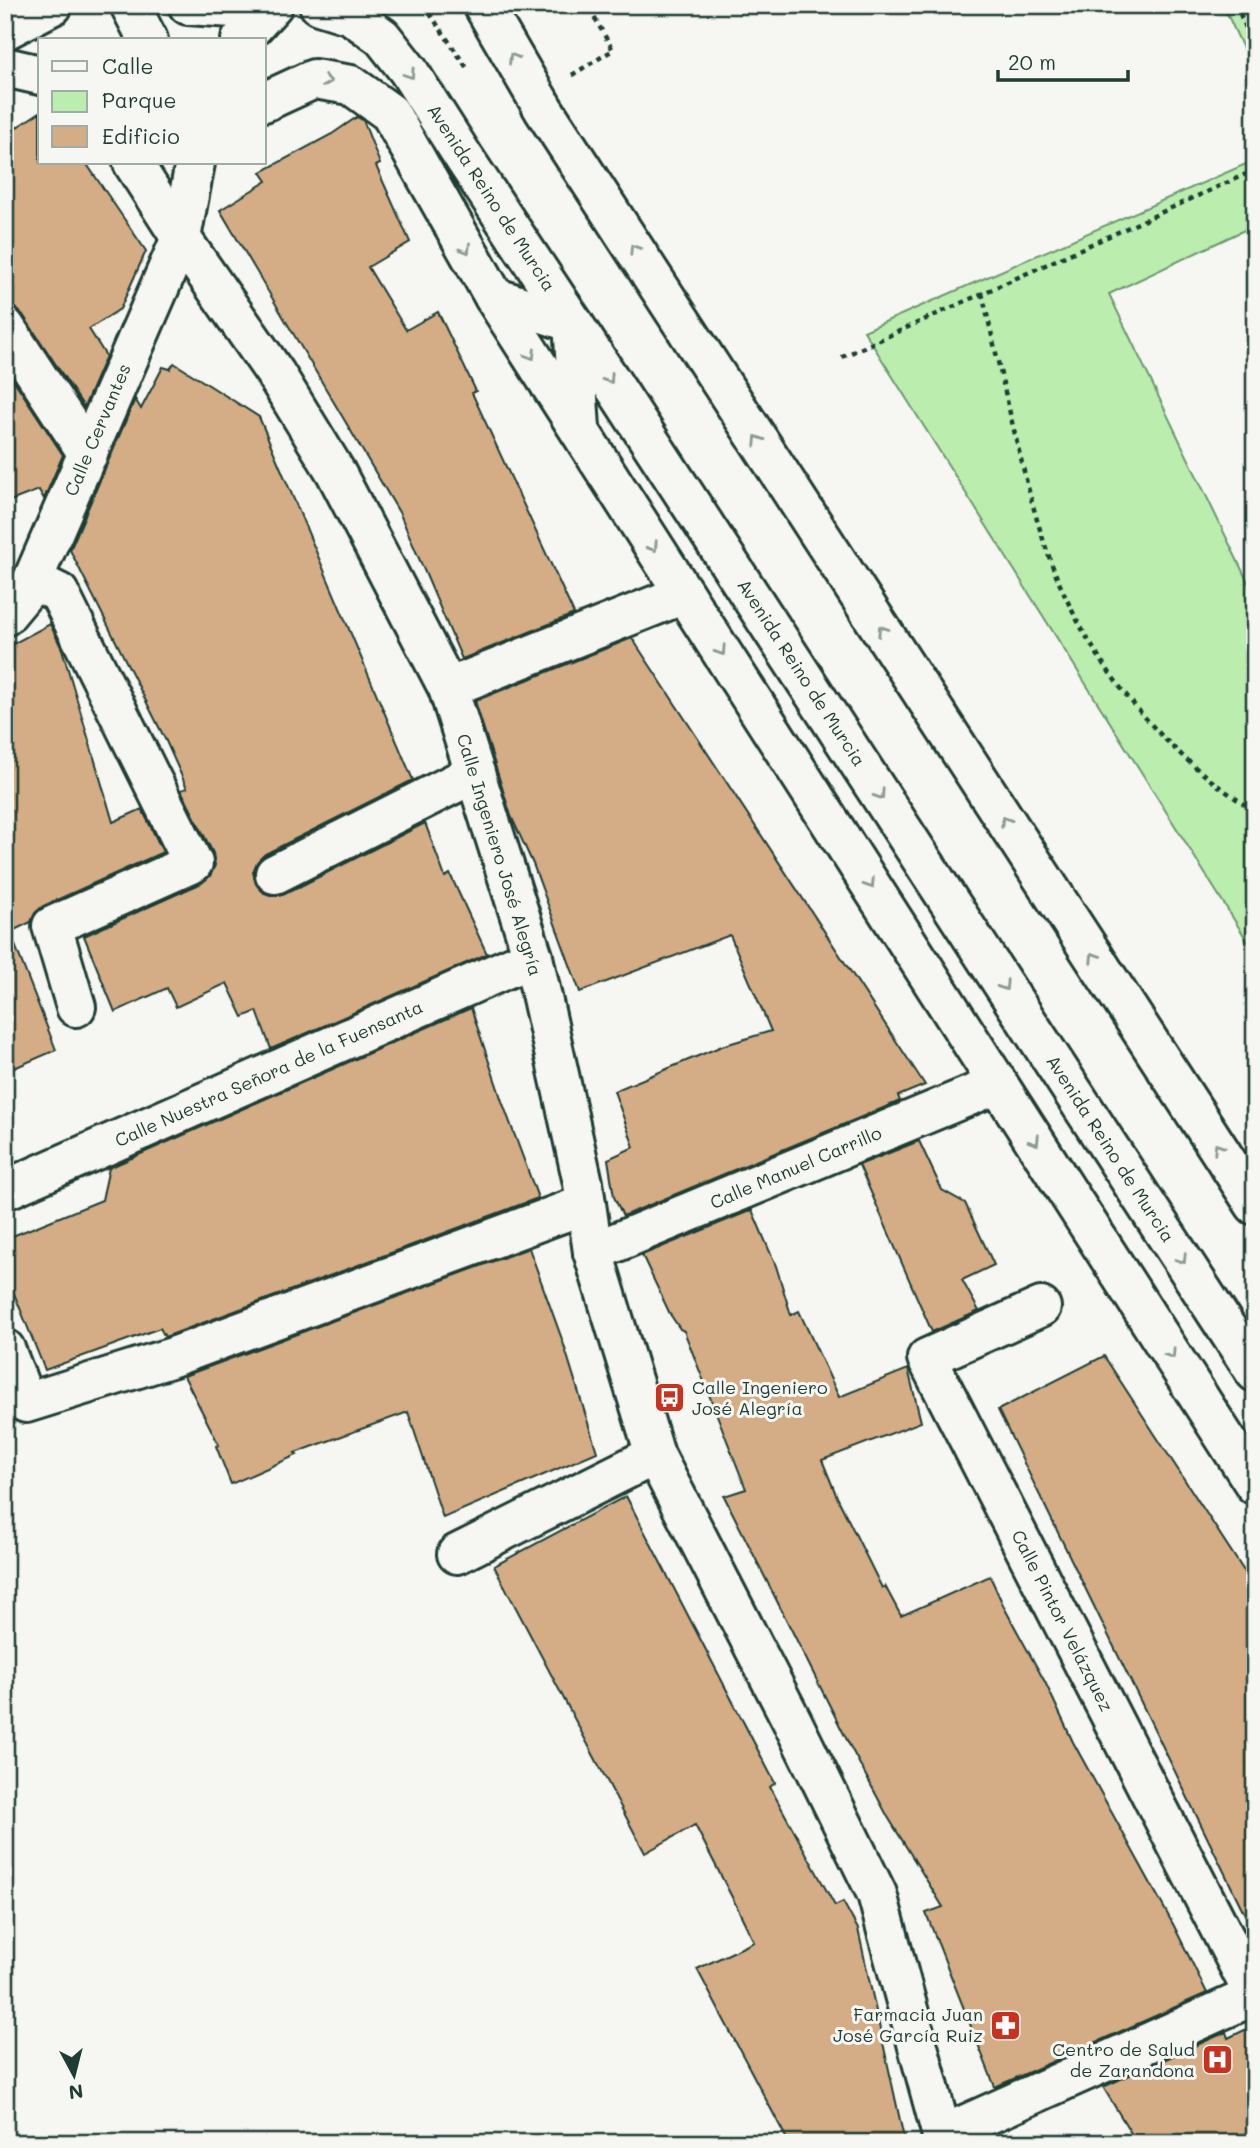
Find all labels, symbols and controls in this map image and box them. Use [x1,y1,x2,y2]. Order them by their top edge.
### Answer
legend [38,38,266,164]
scale bar [998,38,1127,82]
text: 20 m [1008,48,1056,75]
text: Calle [102,52,154,79]
one-way arrow [508,52,521,65]
one-way arrow [402,66,414,79]
one-way arrow [321,73,333,88]
text: Parque [102,86,176,113]
street label: Avenida Reino de Murcia [422,99,561,296]
text: Edificio [102,122,180,149]
one-way arrow [458,241,471,254]
one-way arrow [629,243,642,256]
one-way arrow [522,347,535,360]
street label: Calle Cervantes [58,360,136,499]
one-way arrow [601,371,614,384]
one-way arrow [753,434,766,447]
one-way arrow [645,539,658,552]
street label: Avenida Reino de Murcia [732,574,871,771]
one-way arrow [877,625,890,638]
one-way arrow [712,644,725,657]
street label: Calle Ingeniero José Alegría [452,731,548,979]
one-way arrow [872,788,885,801]
one-way arrow [1001,816,1014,829]
one-way arrow [861,877,874,890]
one-way arrow [1089,952,1102,965]
one-way arrow [996,978,1009,991]
street label: Calle Nuestra Señora de la Fuensanta [111,994,426,1152]
street label: Avenida Reino de Murcia [1041,1050,1180,1247]
street label: Calle Manuel Carrillo [706,1120,885,1214]
one-way arrow [1026,1134,1039,1147]
one-way arrow [1213,1143,1226,1156]
one-way arrow [1173,1251,1186,1264]
one-way arrow [1162,1346,1175,1359]
place label: Calle Ingeniero José Alegría [692,1375,828,1420]
bus stop icon: Calle Ingeniero José Alegría [652,1381,686,1415]
street label: Calle Pintor Velázquez [1007,1526,1119,1715]
place label: Farmacia Juan José García Ruiz [833,2002,983,2047]
pharmacy icon: Farmacia Juan José García Ruiz [989,2008,1023,2042]
place label: Centro de Salud de Zarandona [1052,2037,1195,2082]
north arrow [38,2039,108,2110]
hospital icon: Centro de Salud de Zarandona [1201,2043,1235,2077]
text: N [67,2079,85,2106]

